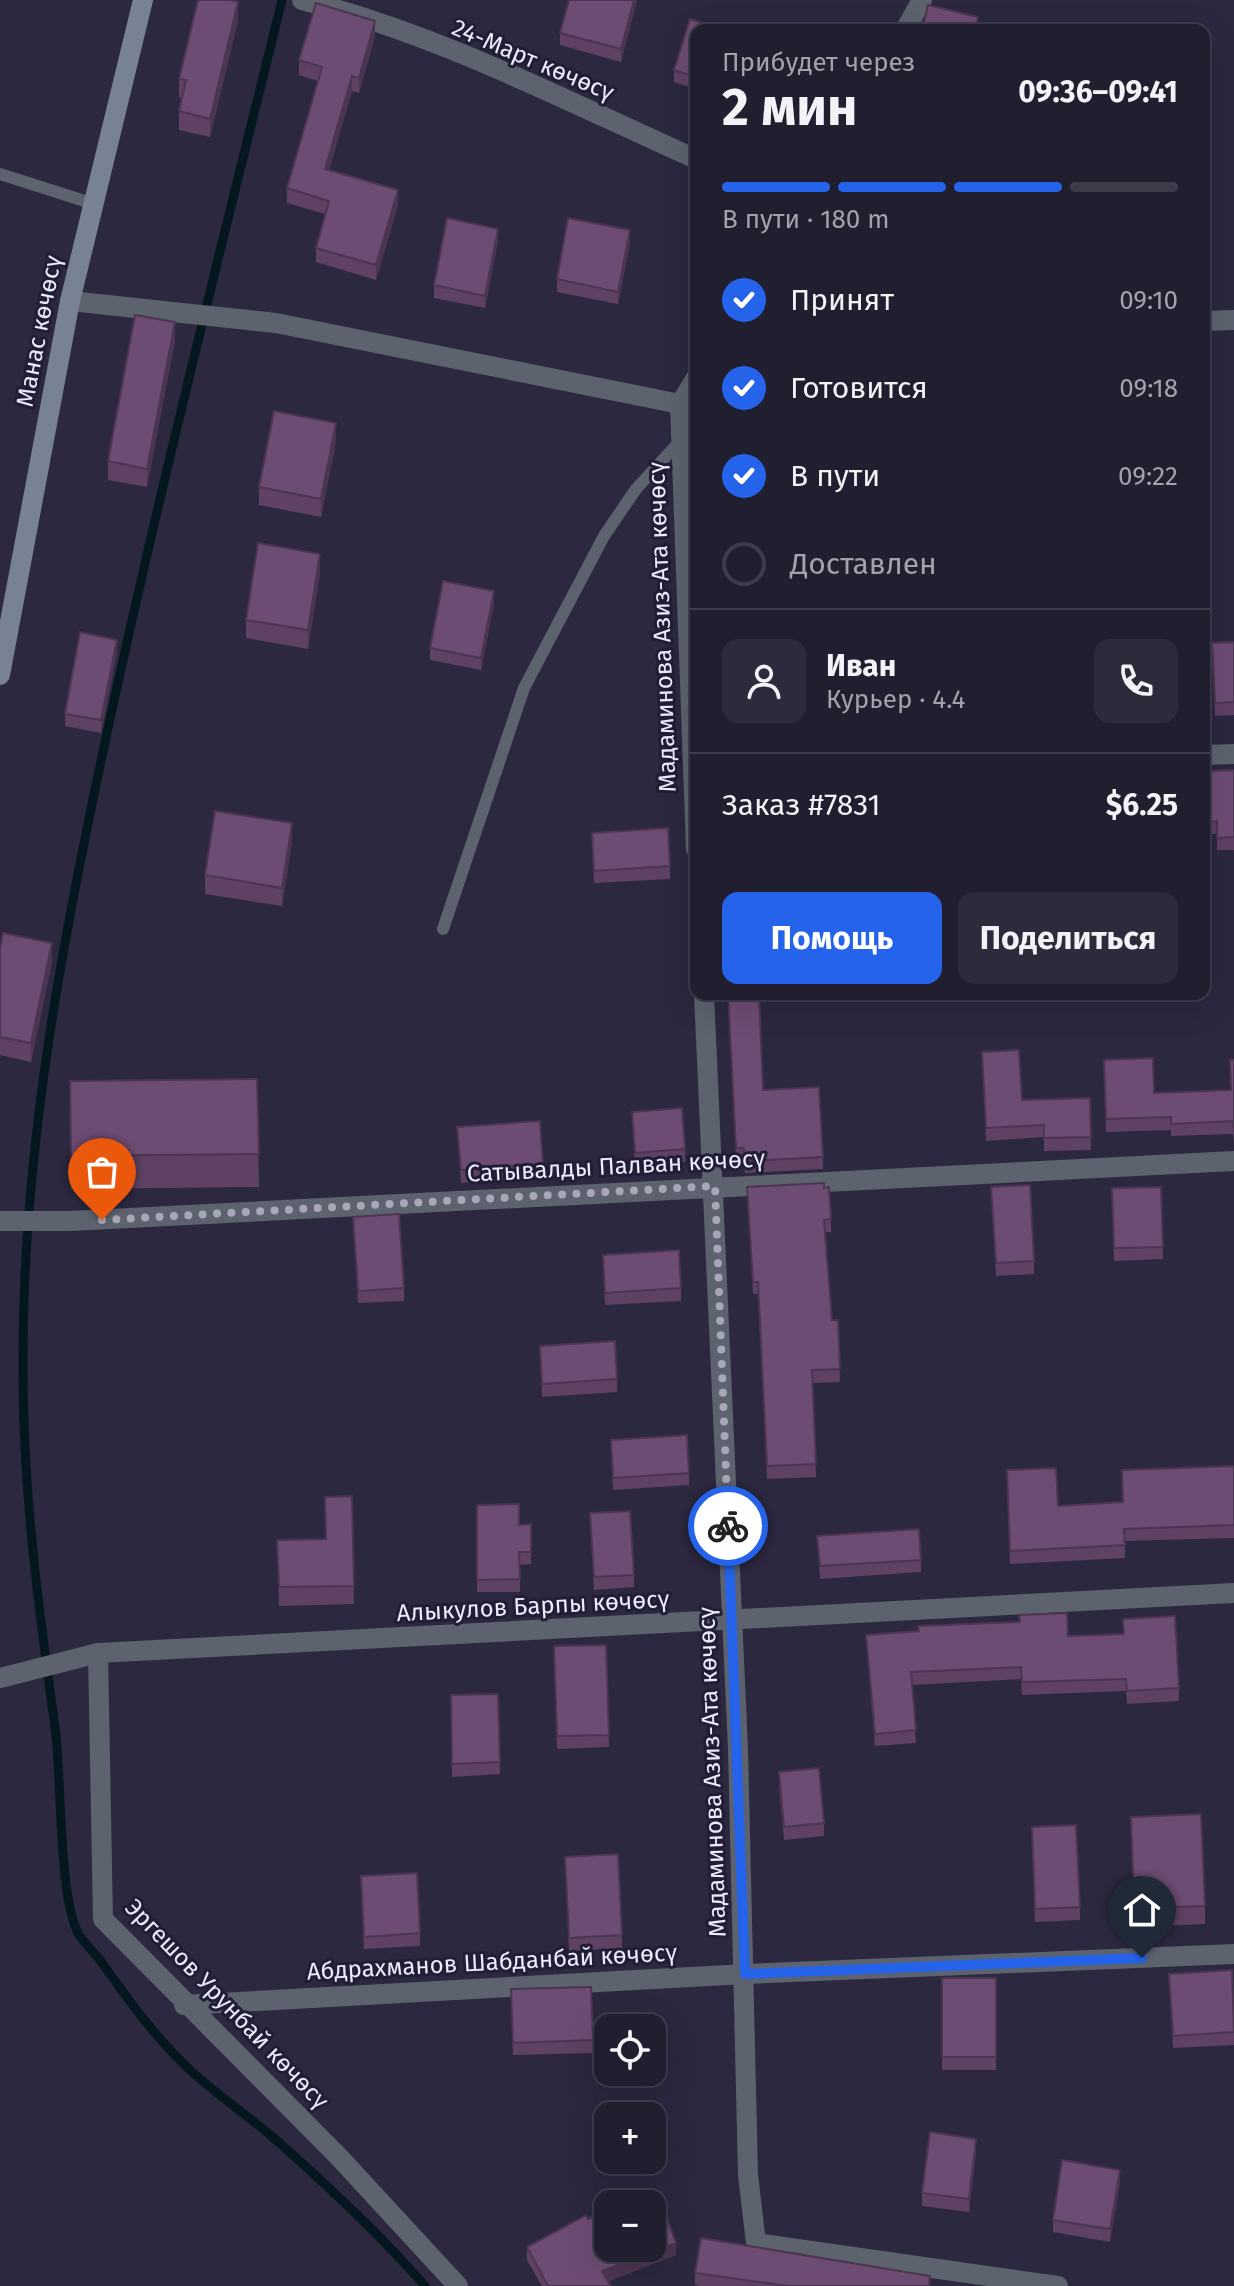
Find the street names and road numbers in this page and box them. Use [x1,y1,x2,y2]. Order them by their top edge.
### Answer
street label: 24-Март көчөсү [448,13,618,107]
street label: Манас көчөсү [11,253,67,409]
street label: Мадаминова Азиз-Ата көчөсү [642,461,682,793]
street label: Сатывалды Палван көчөсү [466,1144,766,1188]
street label: Алыкулов Барпы көчөсү [396,1585,670,1627]
street label: Мадаминова Азиз-Ата көчөсү [692,1606,732,1938]
street label: Эргешов Урунбай көчөсү [120,1893,335,2115]
street label: Абдрахманов Шабданбай көчөсү [306,1938,678,1986]

